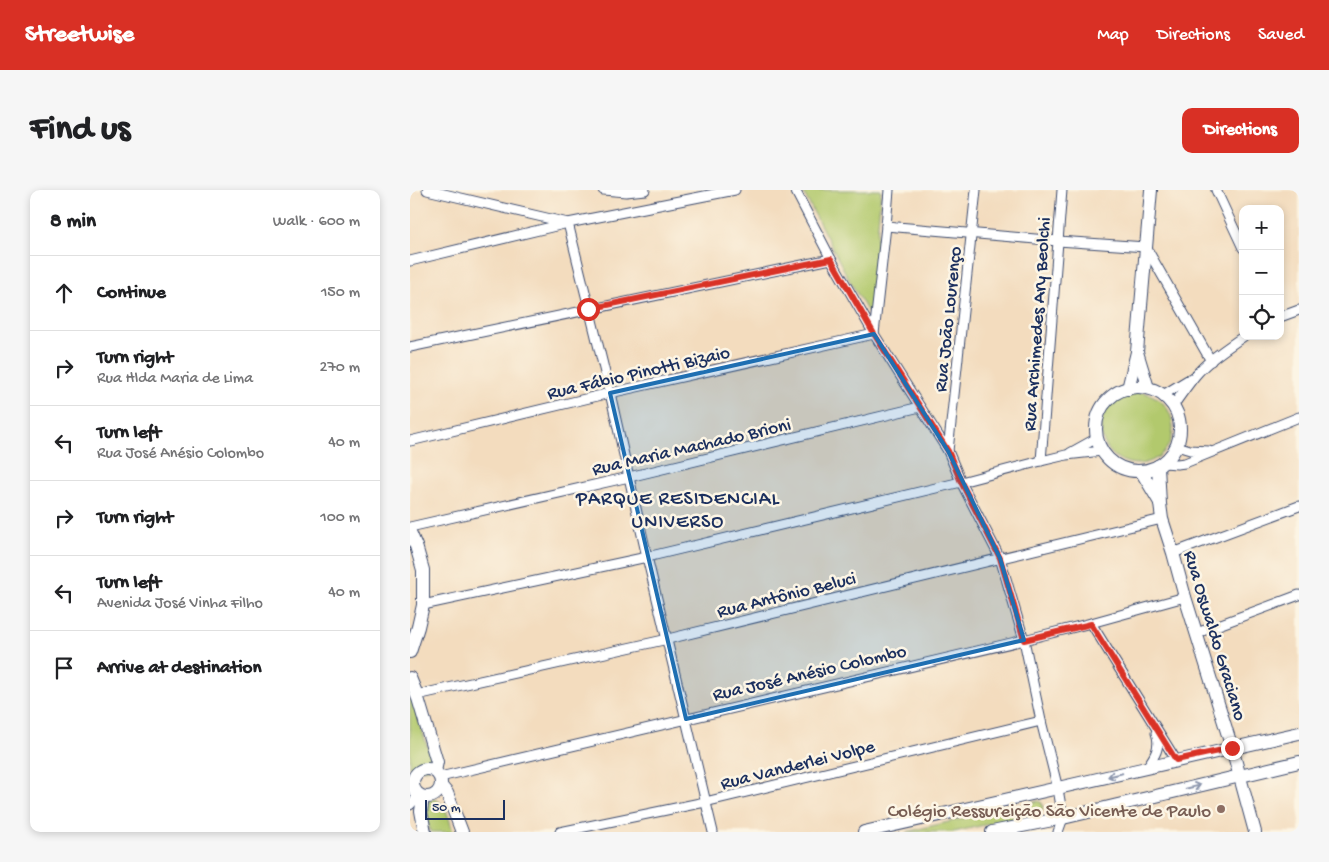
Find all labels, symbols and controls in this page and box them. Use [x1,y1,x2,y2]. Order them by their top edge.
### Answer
text: Streetwise [25,21,134,50]
text: Map [1097,25,1129,46]
text: Directions [1157,25,1230,46]
text: Saved [1258,25,1304,46]
button: Directions [1182,108,1299,153]
text: Find us [30,110,130,151]
map controls [1239,205,1284,340]
button: + [1239,205,1284,250]
text: 8 min [50,210,96,235]
text: Walk · 600 m [273,213,360,232]
street label: Rua Archimedes Ary Beolchi [1020,216,1057,432]
street label: Rua João Lourenço [930,245,969,393]
button: − [1239,250,1284,295]
icon: ahead [50,279,78,307]
text: Continue [97,282,166,305]
text: 150 m [321,284,360,303]
button: locate [1239,295,1284,340]
route start [577,298,600,321]
street label: Rua Fábio Pinotti Bizaio [545,342,733,407]
text: Turn right [97,347,173,370]
icon: right [50,354,78,382]
text: 270 m [320,359,360,378]
text: Rua Hlda Maria de Lima [97,370,253,389]
street label: Rua Maria Machado Brioni [590,414,794,483]
text: Turn left [97,422,161,445]
icon: left [50,429,78,457]
text: 40 m [328,434,360,453]
text: Rua José Anésio Colombo [97,445,264,464]
district label: PARQUE RESIDENCIAL UNIVERSO [575,489,780,535]
icon: right [50,504,78,532]
text: Turn right [97,507,173,530]
text: 100 m [320,509,360,528]
street label: Rua Oswaldo Graciano [1177,548,1251,724]
street label: Rua Antônio Beluci [715,568,859,625]
text: Turn left [97,572,161,595]
icon: left [50,579,78,607]
text: 40 m [328,584,360,603]
text: Avenida José Vinha Filho [97,595,263,614]
street label: Rua José Anésio Colombo [711,641,909,708]
icon: arrive [50,654,78,682]
text: Arrive at destination [97,657,261,680]
street label: Rua Vanderlei Volpe [718,736,878,797]
route end [1221,737,1244,760]
one-way arrow [1108,771,1124,780]
one-way arrow [1185,782,1201,791]
scale bar [425,797,505,820]
text: 50 m [432,800,461,817]
place label: Colégio Ressureição São Vicente de Paulo [888,801,1211,824]
marker: Colégio Ressureição São Vicente de Paulo [1215,803,1227,815]

